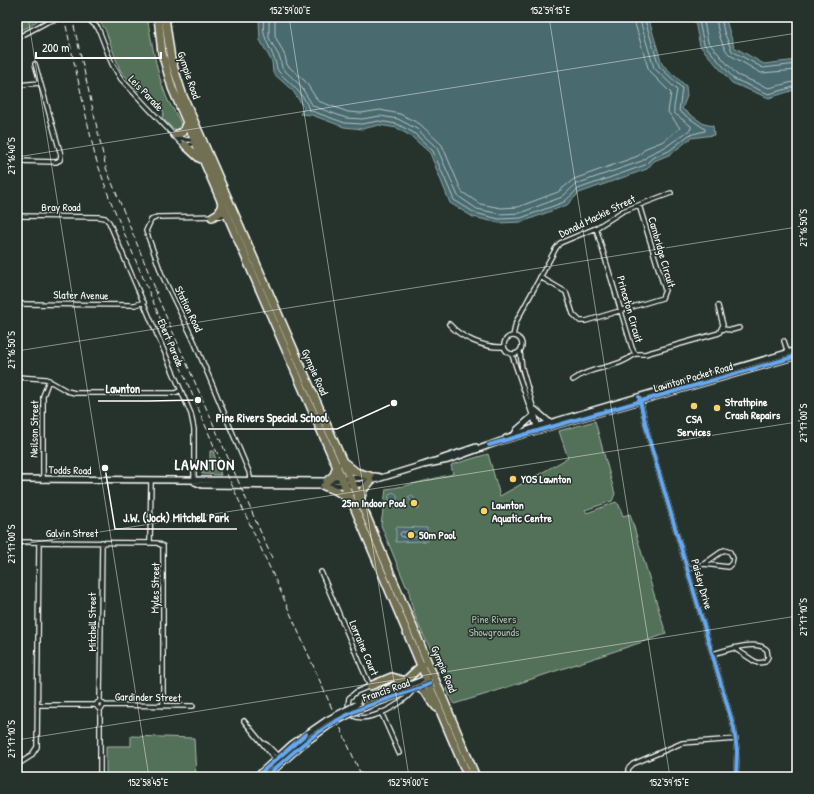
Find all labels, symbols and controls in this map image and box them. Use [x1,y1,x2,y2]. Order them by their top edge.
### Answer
text: 152°59'00"E [270,4,311,17]
text: 152°59'15"E [530,4,570,17]
scale bar [36,34,161,60]
text: 200 m [42,39,69,56]
street label: Gympie Road [174,49,204,101]
street label: Leis Parade [125,72,167,114]
text: 27°16'40"S [5,137,18,175]
street label: Donald Mackie Street [556,191,638,241]
street label: Bray Road [41,200,81,214]
text: 27°16'50"S [797,209,810,247]
street label: Cambridge Circuit [645,215,679,289]
street label: Princeton Circuit [614,274,646,344]
street label: Station Road [172,284,206,335]
street label: Slater Avenue [53,288,109,302]
street label: Ebert Parade [155,317,188,370]
text: 27°16'50"S [5,331,18,369]
street label: Gympie Road [299,347,332,398]
street label: Lawnton Pocket Road [652,359,735,395]
callout: Lawnton [98,377,149,401]
text: Lawnton [106,380,141,397]
place label: Strathpine Crash Repairs [725,395,781,423]
street label: Neilson Street [27,400,42,458]
marker: CSA Services [689,401,699,411]
marker: Strathpine Crash Repairs [712,403,722,413]
text: 27°17'00"S [797,403,810,442]
callout: Pine Rivers Special School [208,405,337,429]
text: Pine Rivers Special School [216,409,329,427]
place label: CSA Services [677,412,711,439]
district label: LAWNTON [175,454,235,475]
street label: Todds Road [48,463,92,477]
place label: YOS Lawnton [520,472,571,486]
marker: YOS Lawnton [508,474,518,484]
place label: 25m Indoor Pool [342,496,407,510]
marker: 25m Indoor Pool [409,498,419,508]
place label: Lawnton Aquatic Centre [492,498,553,526]
callout: J.W. (Jock) Mitchell Park [115,505,237,529]
marker: Lawnton Aquatic Centre [479,506,489,516]
text: J.W. (Jock) Mitchell Park [123,509,229,526]
text: 27°17'00"S [5,524,18,563]
street label: Galvin Street [46,526,98,540]
place label: 50m Pool [419,528,457,542]
marker: 50m Pool [406,530,416,540]
street label: Paisley Drive [688,557,716,611]
street label: Myles Street [148,562,162,614]
street label: Mitchell Street [85,592,99,651]
text: 27°17'10"S [797,598,810,636]
park label: Pine Rivers Showgrounds [469,612,519,639]
street label: Lorraine Court [346,618,382,678]
street label: Gympie Road [428,643,460,695]
street label: Francis Road [360,675,412,705]
street label: Gardinder Street [115,689,182,705]
text: 27°17'10"S [5,720,18,758]
text: 152°58'45"E [128,776,169,789]
text: 152°59'00"E [388,776,429,789]
text: 152°59'15"E [649,776,689,789]

